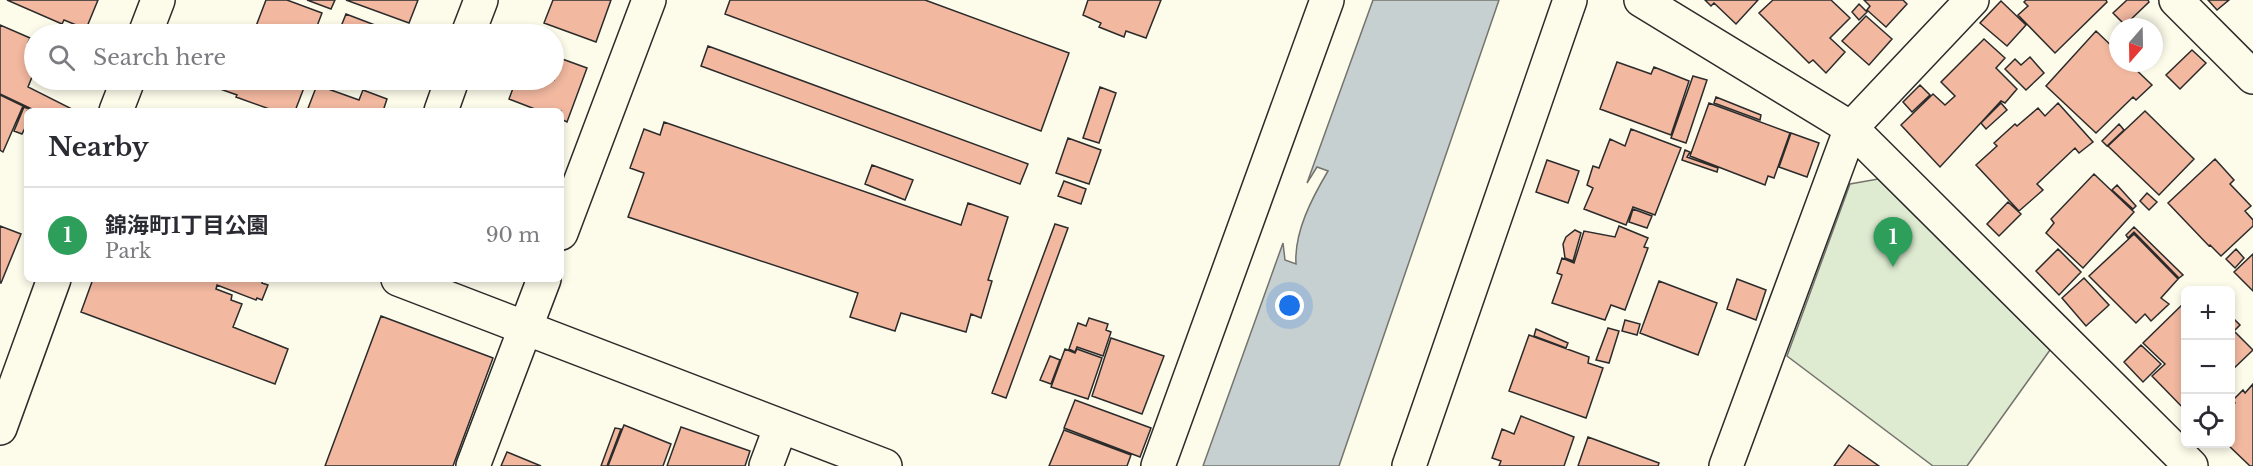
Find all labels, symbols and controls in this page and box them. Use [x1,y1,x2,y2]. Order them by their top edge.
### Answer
north arrow [2109,18,2163,72]
search box [24,24,564,90]
icon: search [45,41,78,74]
text: Search here [93,44,226,71]
text: Nearby [48,131,149,163]
text: 錦海町1丁目公園 [105,212,269,239]
pin: 1 [1874,218,1912,267]
text: 1 [63,223,72,247]
text: 90 m [486,223,540,247]
text: Park [105,239,151,263]
map controls [2181,286,2235,448]
button: + [2181,286,2235,340]
your location [1275,291,1304,320]
button: − [2181,340,2235,394]
button: locate [2181,394,2235,448]

